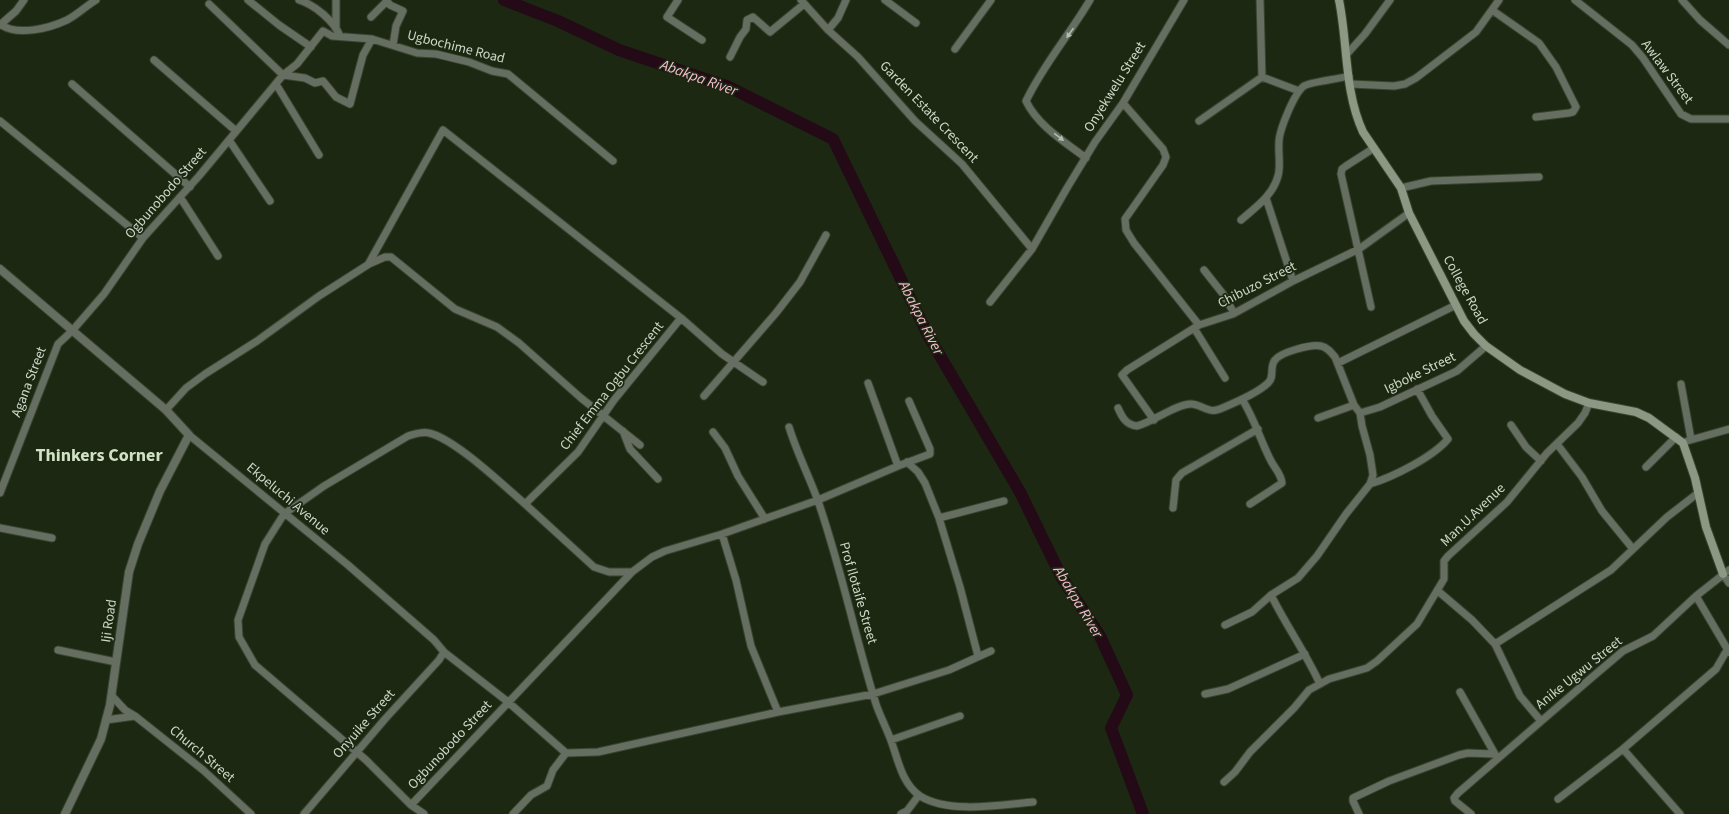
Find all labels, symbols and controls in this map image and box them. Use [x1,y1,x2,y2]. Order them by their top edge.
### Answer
street label: Ugbochime Road [405,25,507,69]
one-way arrow [1066,28,1074,39]
street label: Awlaw Street [1636,36,1698,109]
street label: Onyekwelu Street [1079,38,1151,136]
water label: Abakpa River [656,54,741,102]
street label: Garden Estate Crescent [875,56,983,168]
one-way arrow [1053,133,1064,141]
street label: Ogbunobodo Street [121,143,212,243]
street label: College Road [1438,252,1492,328]
street label: Chibuzo Street [1214,257,1300,313]
water label: Abakpa River [893,276,949,360]
street label: Chief Emma Ogbu Crescent [555,317,669,455]
street label: Agana Street [6,344,52,420]
street label: Igboke Street [1381,347,1459,399]
district label: Thinkers Corner [35,443,163,468]
street label: Ekpeluchi Avenue [242,458,334,540]
street label: Man.U.Avenue [1436,479,1510,551]
street label: Prof Ilotaife Street [834,540,882,647]
water label: Abakpa River [1048,561,1108,643]
street label: Iji Road [96,598,122,644]
street label: Anike Ugwu Street [1531,632,1627,714]
street label: Onyuike Street [328,685,400,763]
street label: Ogbunobodo Street [403,696,497,794]
street label: Church Street [165,721,239,787]

